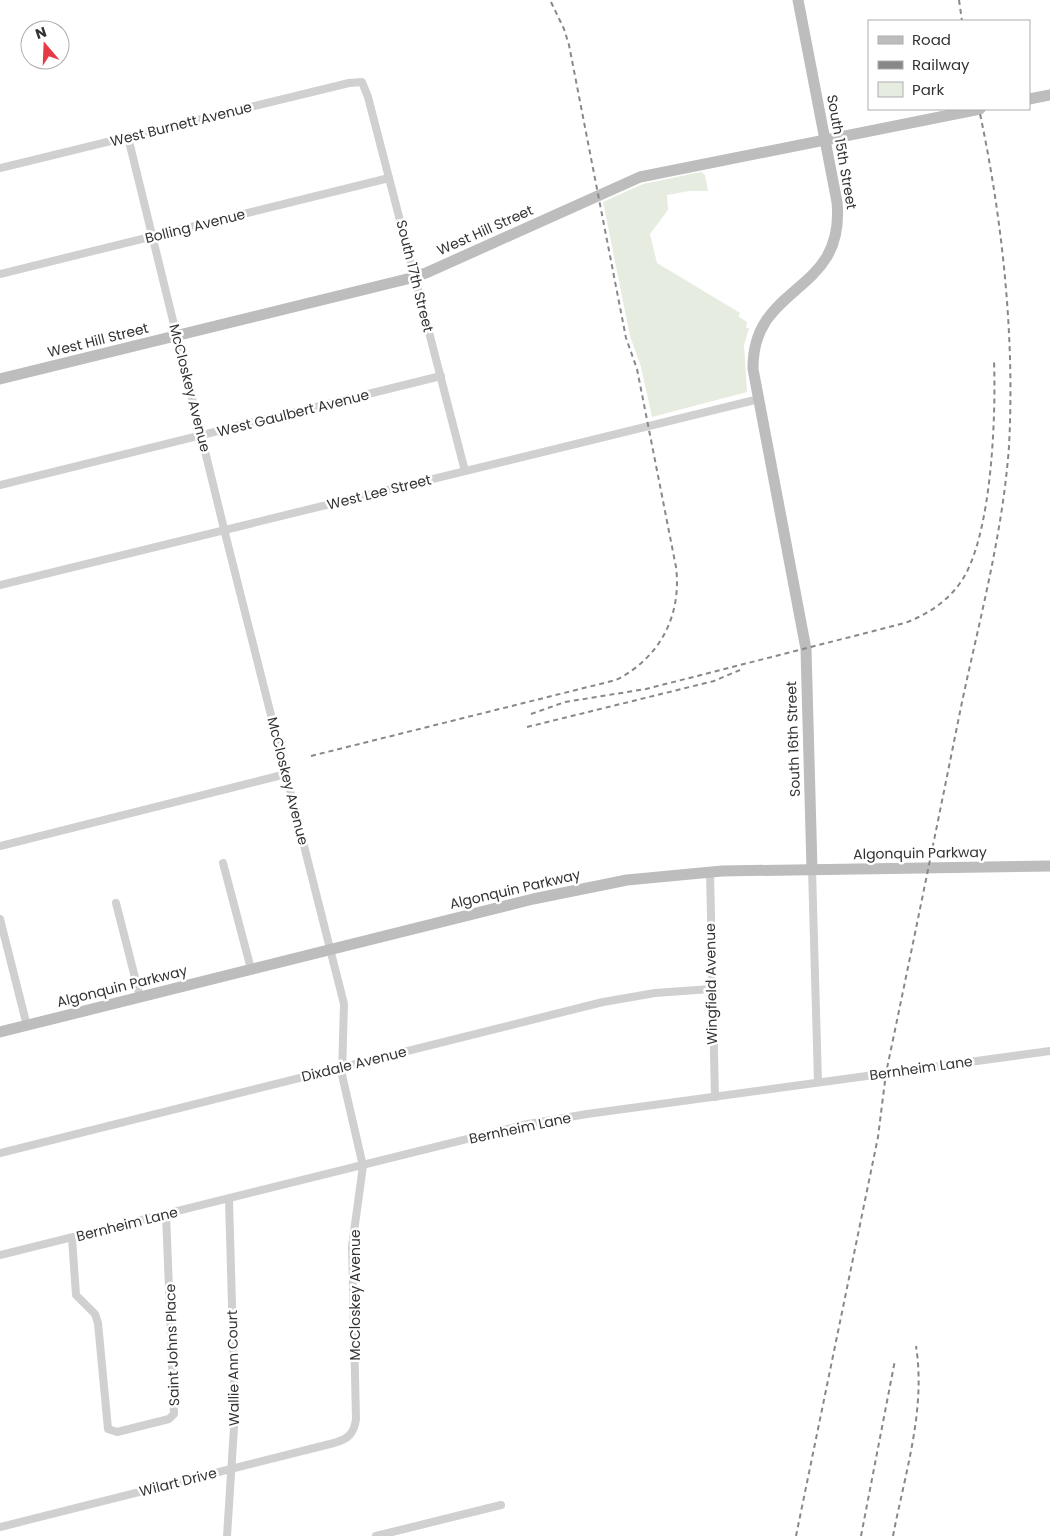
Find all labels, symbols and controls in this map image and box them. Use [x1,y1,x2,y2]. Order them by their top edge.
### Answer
north arrow [20,20,70,70]
legend [868,20,1030,110]
text: N [33,22,49,44]
text: Road [912,29,951,50]
text: Railway [912,54,970,75]
text: Park [912,79,944,100]
street label: South 15th Street [822,93,862,211]
street label: West Burnett Avenue [108,97,254,151]
street label: West Hill Street [434,200,536,260]
street label: Bolling Avenue [143,204,248,248]
street label: South 17th Street [391,218,439,334]
street label: West Hill Street [45,318,151,362]
street label: McCloskey Avenue [164,322,216,454]
street label: West Gaulbert Avenue [215,384,371,442]
street label: West Lee Street [325,469,433,515]
street label: South 16th Street [781,681,805,797]
street label: McCloskey Avenue [262,715,314,847]
street label: Algonquin Parkway [853,842,987,864]
street label: Algonquin Parkway [448,864,582,914]
street label: Wingfield Avenue [700,923,722,1045]
street label: Algonquin Parkway [55,960,189,1012]
street label: Dixdale Avenue [299,1041,409,1087]
street label: Bernheim Lane [868,1051,974,1085]
street label: Bernheim Lane [467,1107,573,1149]
street label: Bernheim Lane [74,1202,180,1246]
street label: McCloskey Avenue [345,1229,365,1361]
street label: Saint Johns Place [160,1283,184,1407]
street label: Wallie Ann Court [222,1310,244,1426]
street label: Wilart Drive [137,1463,219,1501]

